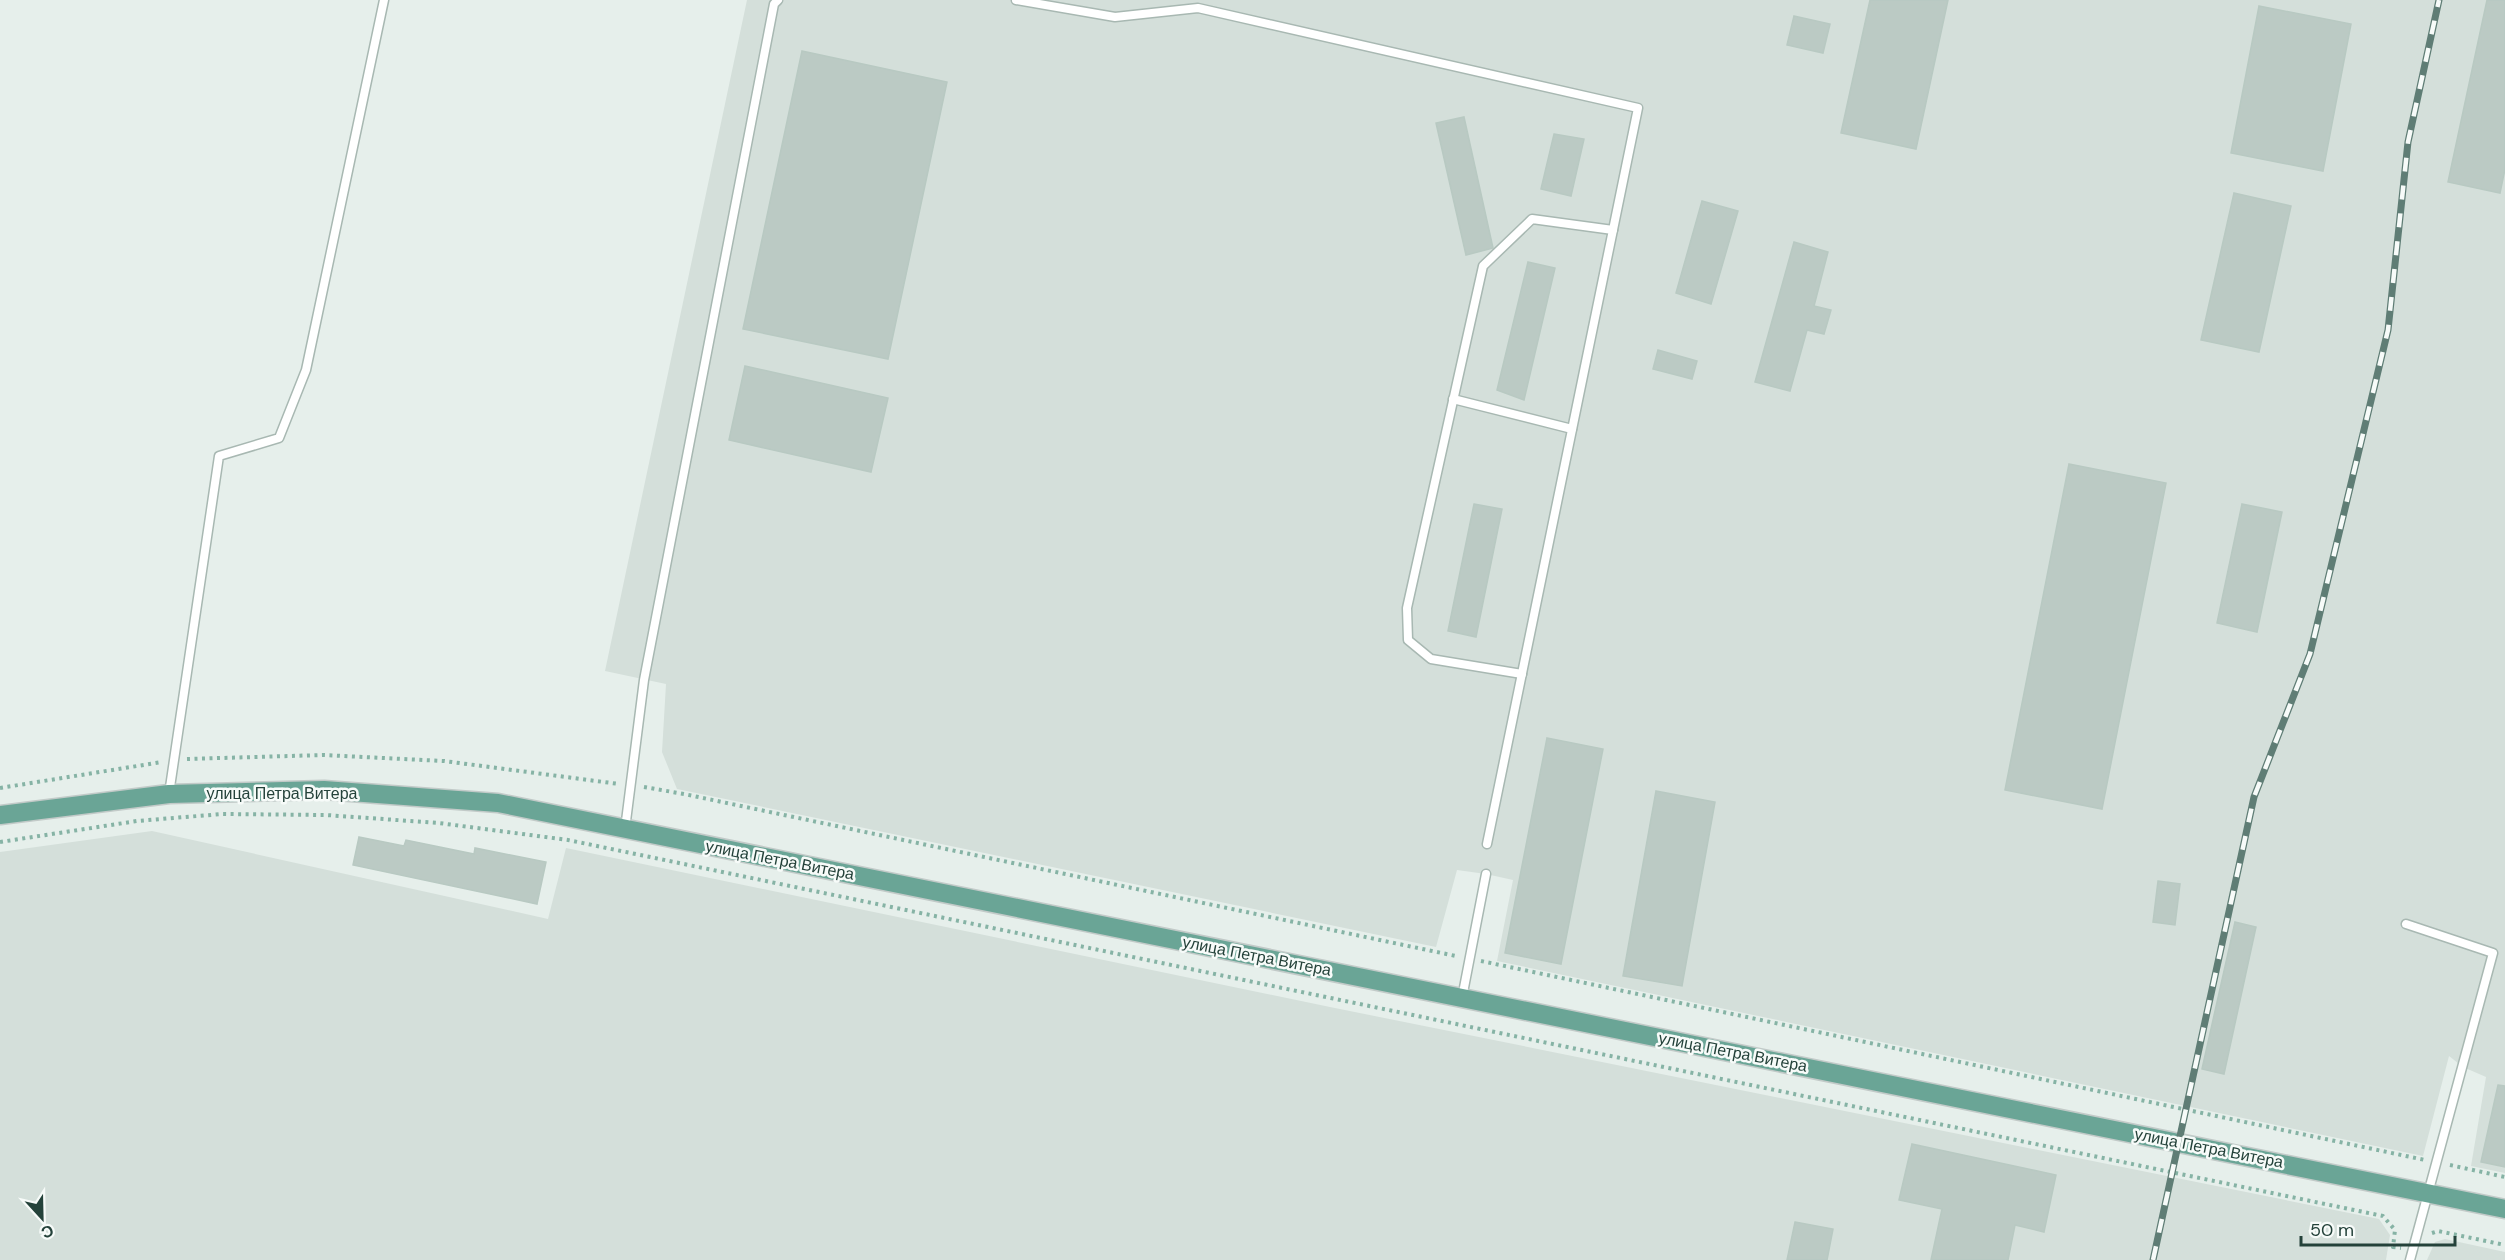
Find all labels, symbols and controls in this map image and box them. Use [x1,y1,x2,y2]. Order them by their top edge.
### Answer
street label: улица Петра Витера [207,783,358,804]
street label: улица Петра Витера [704,835,856,885]
street label: улица Петра Витера [1181,931,1333,981]
street label: улица Петра Витера [1657,1027,1809,1077]
street label: улица Петра Витера [2133,1123,2285,1173]
north arrow [12,1188,72,1248]
scale bar [2301,1209,2456,1247]
text: 50 m [2310,1218,2354,1242]
text: С [38,1220,57,1244]

